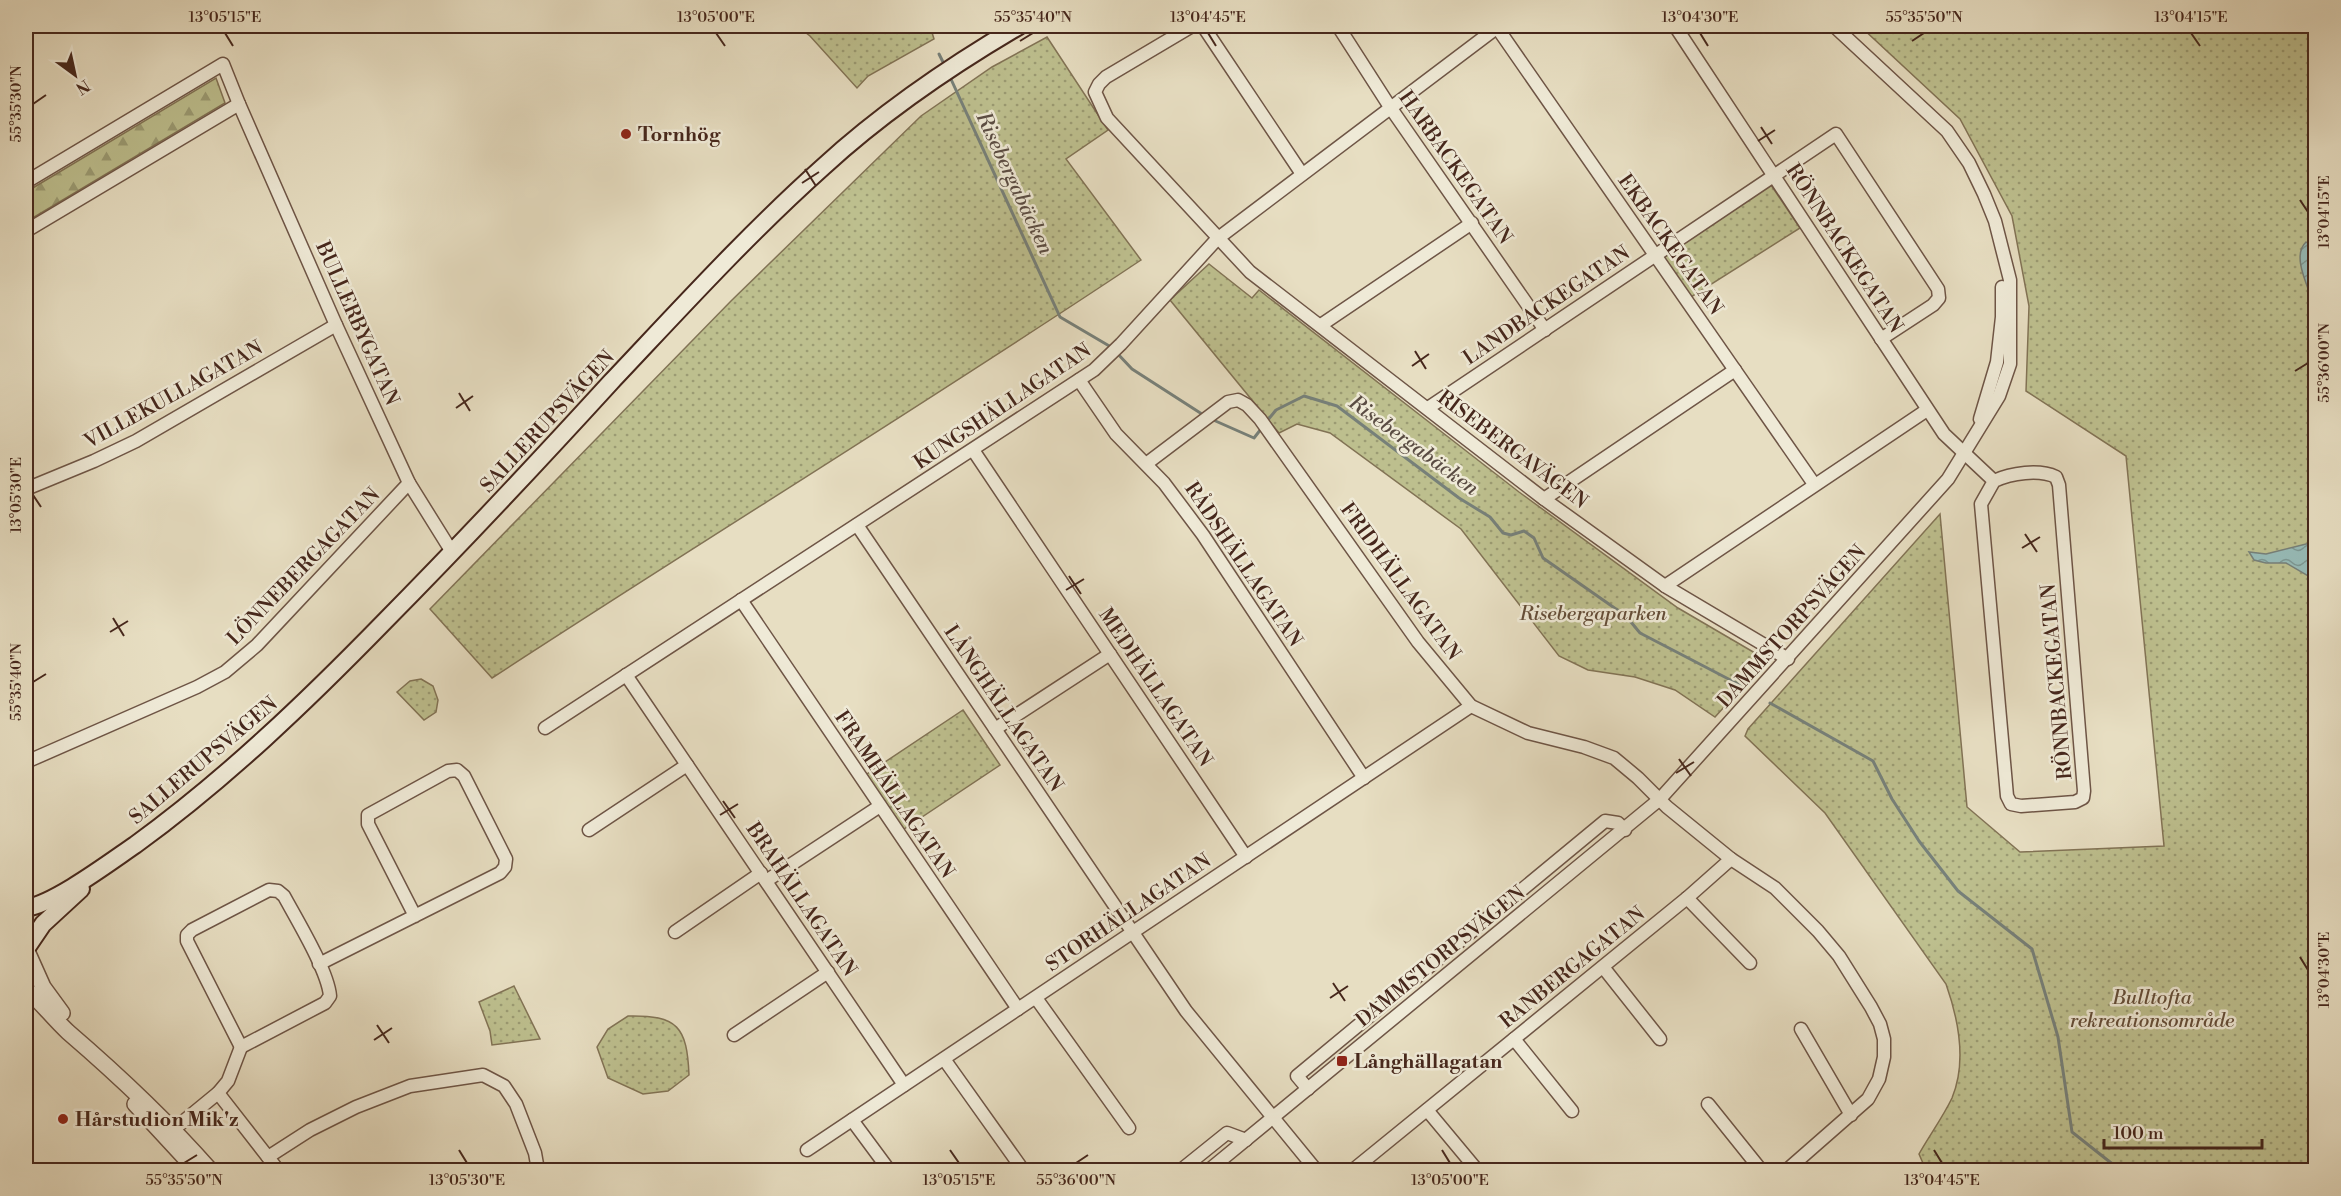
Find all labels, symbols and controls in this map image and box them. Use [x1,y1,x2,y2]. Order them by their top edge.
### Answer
text: 13°05'15"E [189,8,261,27]
text: 13°05'00"E [677,8,755,27]
text: 55°35'40"N [994,8,1072,27]
text: 13°04'45"E [1170,8,1246,27]
text: 13°04'30"E [1662,8,1738,27]
text: 55°35'50"N [1885,8,1963,27]
text: 13°04'15"E [2154,8,2228,27]
north arrow [45,45,105,105]
text: 55°35'30"N [7,65,26,143]
text: N [72,75,93,99]
street label: HARBACKEGATAN [1392,86,1517,249]
water label: Risebergabäcken [969,107,1059,259]
place label: Tornhög [638,123,721,148]
marker: Tornhög [619,127,633,141]
street label: RÖNNBACKEGATAN [1780,159,1909,338]
street label: EKBACKEGATAN [1612,170,1728,320]
text: 13°04'15"E [2315,175,2334,249]
street label: BULLERBYGATAN [309,237,404,409]
street label: LANDBACKEGATAN [1459,241,1635,371]
text: 55°36'00"N [2315,323,2334,403]
street label: VILLEKULLAGATAN [79,336,267,455]
street label: KUNGSHÄLLAGATAN [909,338,1096,476]
street label: SALLERUPSVÄGEN [475,345,621,498]
street label: RISEBERGAVÄGEN [1432,385,1593,515]
water label: Risebergabäcken [1342,389,1484,502]
text: 13°05'30"E [7,457,26,533]
street label: RÅDSHÄLLAGATAN [1178,477,1308,652]
street label: LÖNNEBERGAGATAN [222,482,386,651]
street label: FRIDHÄLLAGATAN [1334,497,1466,666]
street label: DAMMSTORPSVÄGEN [1712,540,1872,714]
street label: RÖNNBACKEGATAN [2035,583,2079,781]
park label: Risebergaparken [1518,602,1667,627]
street label: MEDHÄLLAGATAN [1092,603,1218,772]
street label: LÅNGHÄLLAGATAN [938,620,1069,797]
text: 55°35'40"N [7,643,26,721]
street label: SALLERUPSVÄGEN [124,691,283,830]
street label: FRAMHÄLLAGATAN [828,706,960,884]
street label: BRAHÄLLAGATAN [739,817,862,982]
street label: STORHÄLLAGATAN [1041,848,1216,978]
street label: DAMMSTORPSVÄGEN [1351,880,1531,1033]
street label: RANBERGAGATAN [1495,902,1651,1034]
text: 13°04'30"E [2315,932,2334,1008]
park label: Bulltofta rekreationsområde [2070,986,2235,1034]
place label: Långhällagatan [1354,1050,1503,1075]
marker: Långhällagatan [1335,1054,1349,1068]
place label: Hårstudion Mik'z [75,1108,239,1133]
marker: Hårstudion Mik'z [56,1112,70,1126]
scale bar [2104,1112,2262,1150]
text: 100 m [2113,1122,2164,1145]
text: 55°35'50"N [145,1171,223,1190]
text: 13°05'30"E [429,1171,505,1190]
text: 13°05'15"E [923,1171,995,1190]
text: 55°36'00"N [1036,1171,1116,1190]
text: 13°05'00"E [1411,1171,1489,1190]
text: 13°04'45"E [1904,1171,1980,1190]

